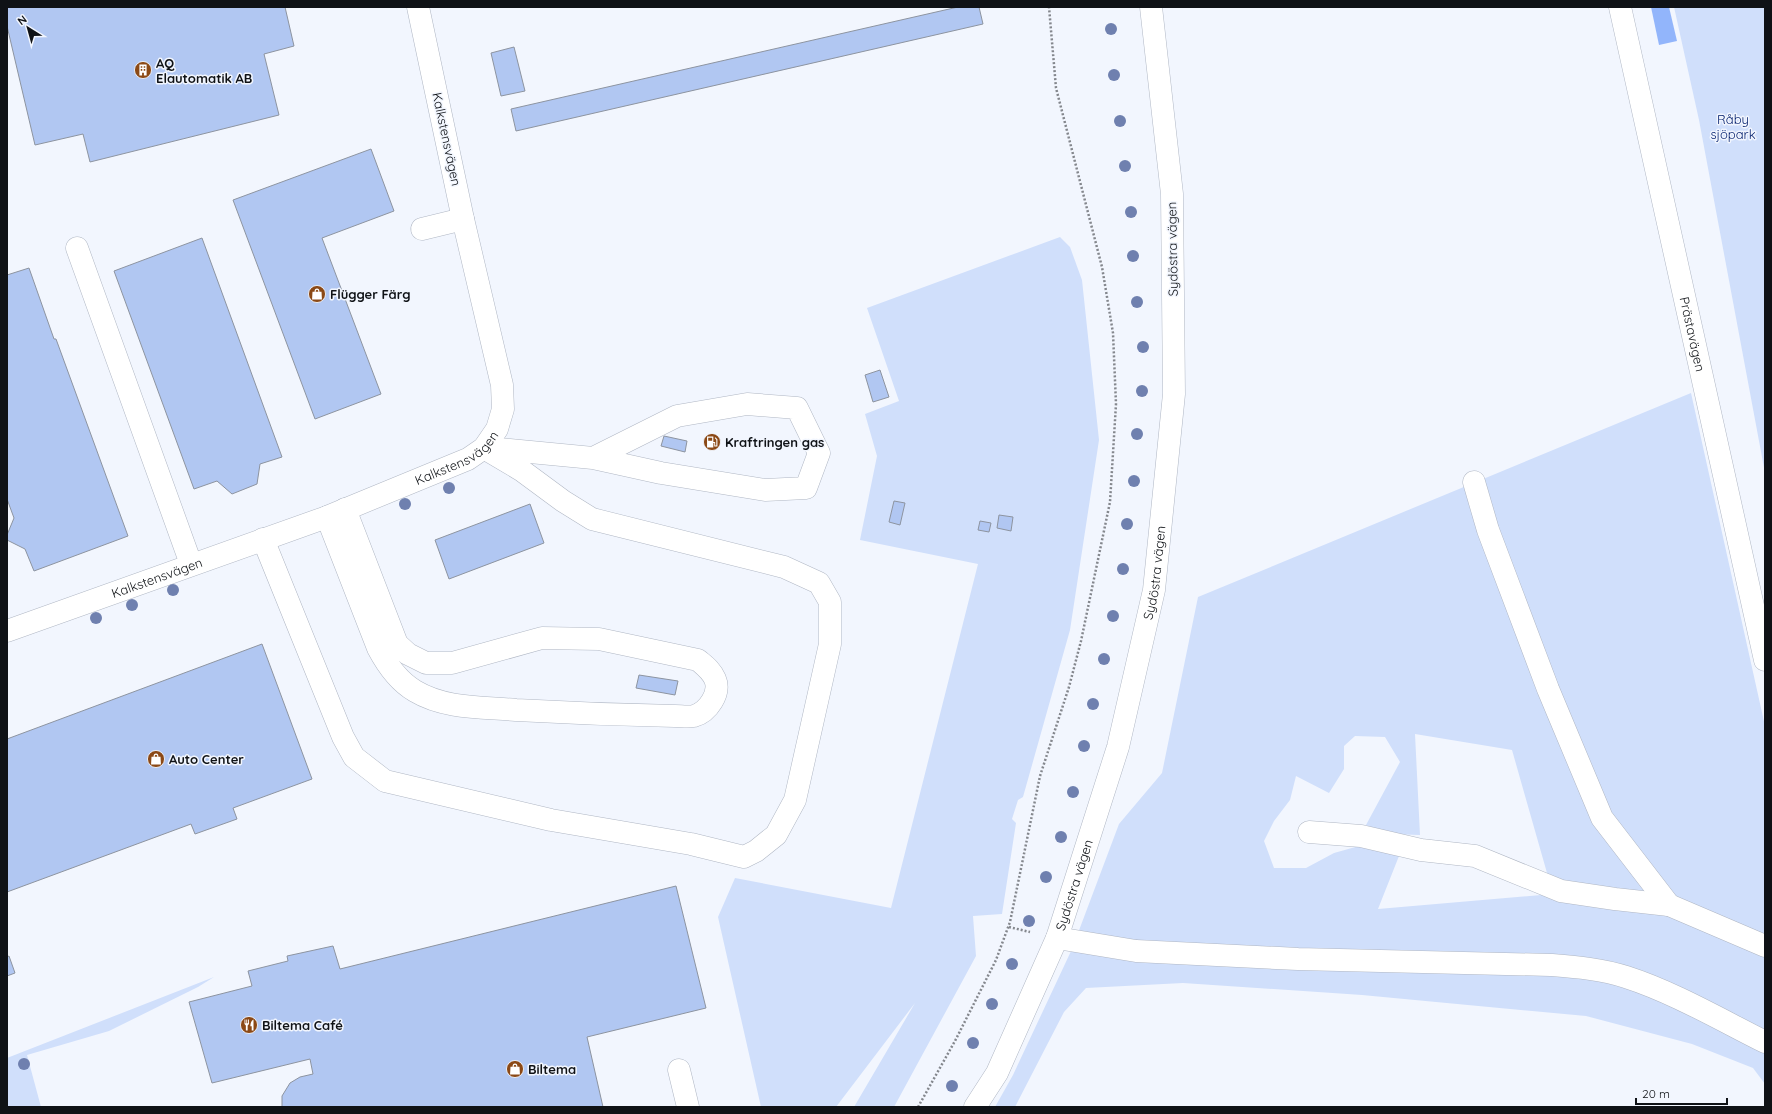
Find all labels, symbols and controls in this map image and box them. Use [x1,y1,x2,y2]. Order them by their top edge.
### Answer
north arrow [8,8,48,48]
text: N [15,12,29,28]
place label: AQ Elautomatik AB [156,55,252,86]
building icon: AQ Elautomatik AB [133,60,153,80]
street label: Kalkstensvägen [429,91,465,187]
park label: Råby sjöpark [1710,111,1756,142]
street label: Sydöstra vägen [1163,202,1181,296]
shop icon: Flügger Färg [307,284,327,304]
place label: Flügger Färg [330,286,410,302]
street label: Prästavägen [1677,295,1709,373]
street label: Kalkstensvägen [412,428,501,488]
fuel station icon: Kraftringen gas [702,432,722,452]
place label: Kraftringen gas [725,434,824,450]
street label: Sydöstra vägen [1139,525,1169,621]
street label: Kalkstensvägen [109,554,204,601]
shop icon: Auto Center [146,749,166,769]
place label: Auto Center [169,751,244,767]
street label: Sydöstra vägen [1052,837,1096,932]
restaurant icon: Biltema Café [239,1015,259,1035]
place label: Biltema Café [262,1017,343,1033]
shop icon: Biltema [505,1059,525,1079]
place label: Biltema [528,1061,576,1077]
scale bar [1636,1080,1727,1106]
text: 20 m [1642,1086,1670,1101]

